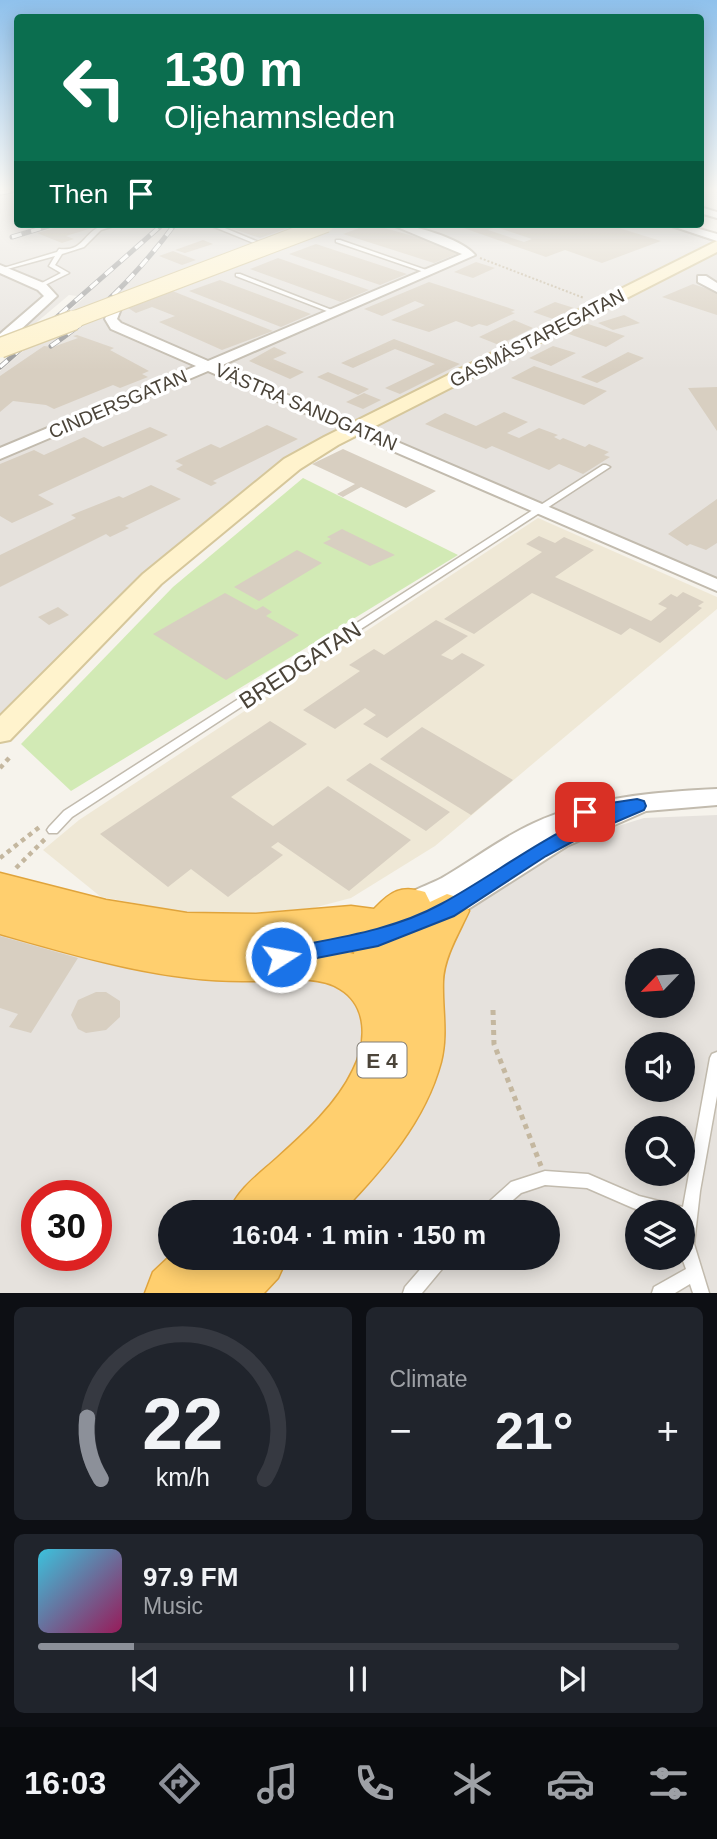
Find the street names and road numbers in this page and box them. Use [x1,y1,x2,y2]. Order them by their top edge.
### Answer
street label: GASMÄSTAREGATAN [446,285,628,391]
street label: VÄSTRA SANDGATAN [212,359,400,455]
street label: CINDERSGATAN [46,365,190,443]
street label: BREDGATAN [234,616,366,714]
road number: E 4 [358,1042,406,1078]

